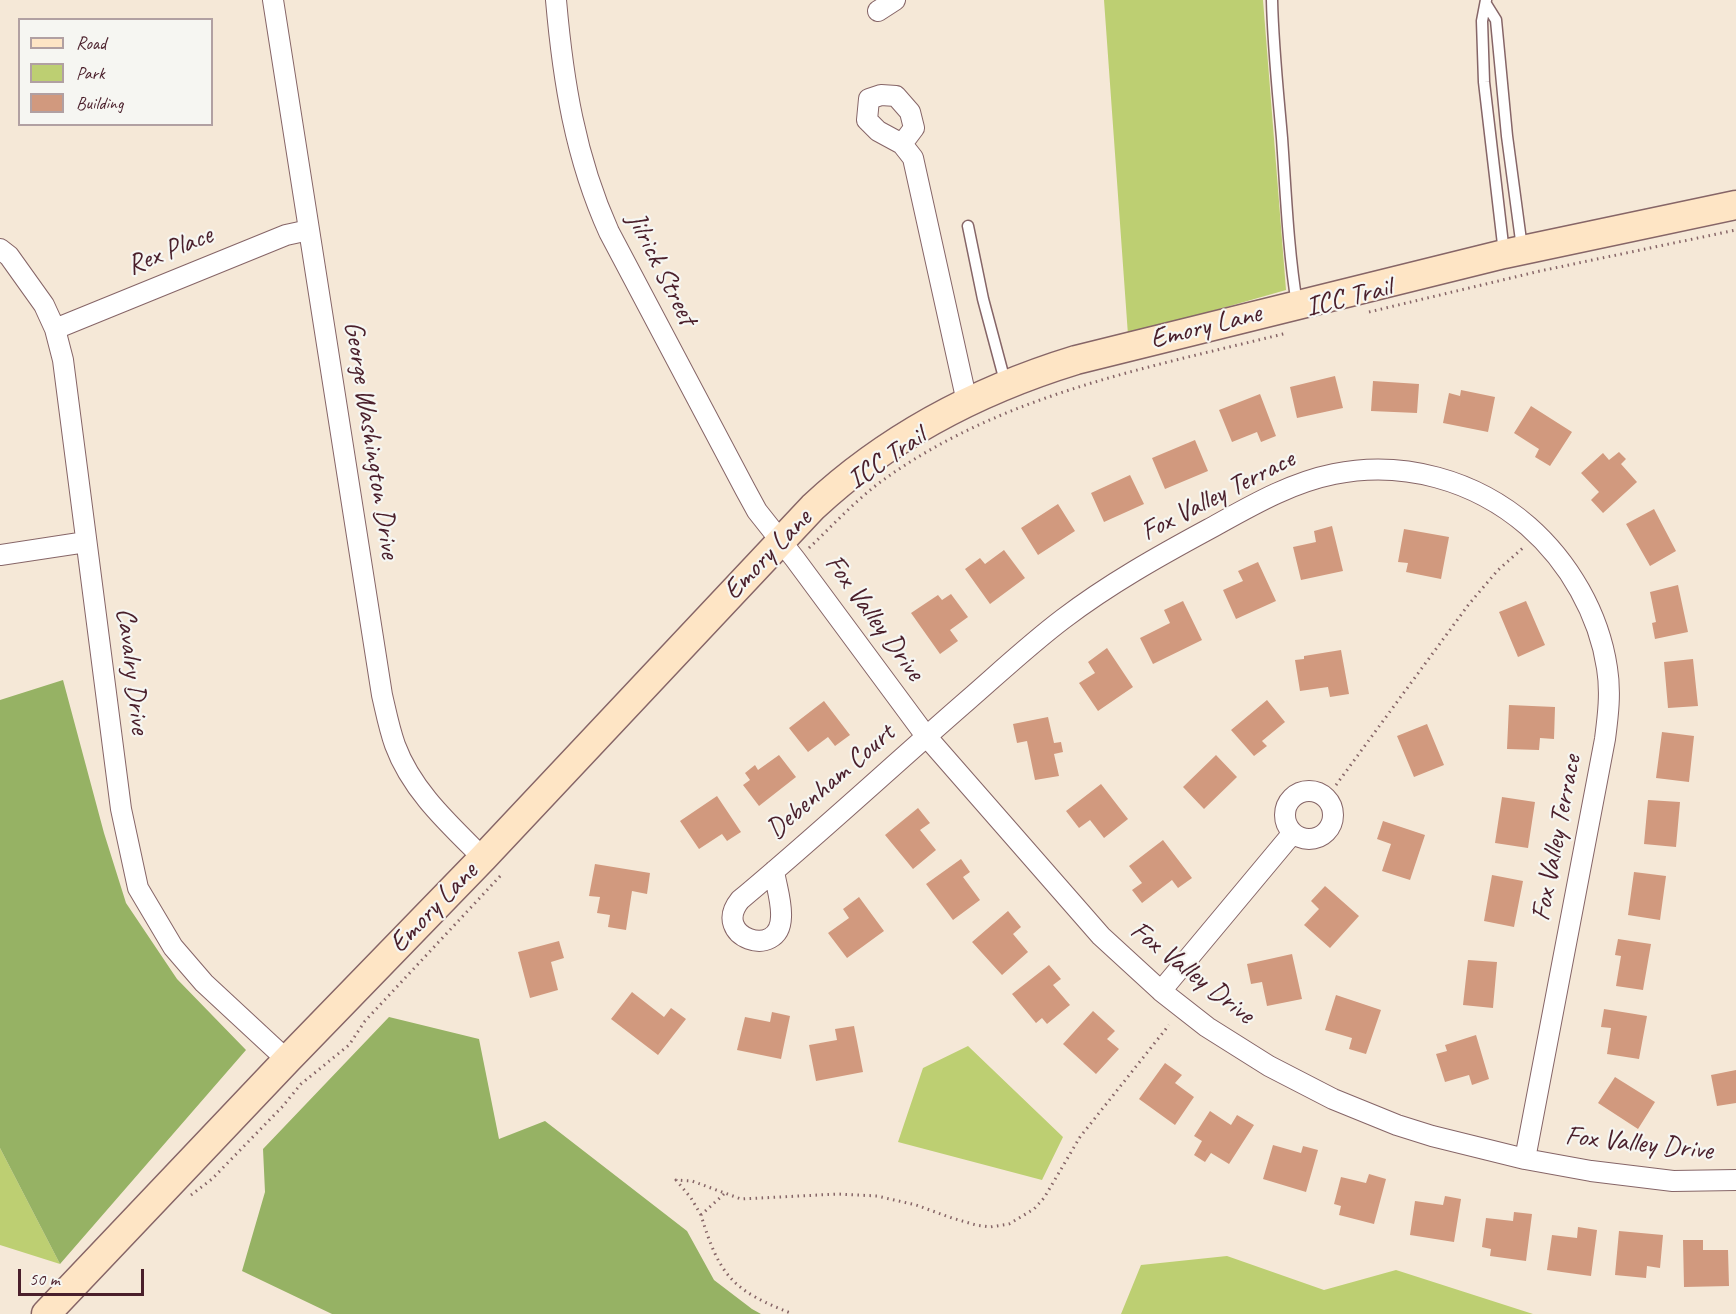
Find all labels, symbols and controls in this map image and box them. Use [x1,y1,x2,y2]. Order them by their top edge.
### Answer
legend [18,18,213,126]
text: Road [76,32,106,54]
text: Park [76,62,105,84]
text: Building [76,92,123,114]
street label: Jilrick Street [618,207,704,331]
street label: Rex Place [122,219,218,283]
street label: ICC Trail [1303,271,1395,325]
street label: Emory Lane [1147,297,1265,357]
street label: George Washington Drive [336,319,406,561]
street label: ICC Trail [841,421,933,497]
street label: Fox Valley Terrace [1135,443,1301,549]
street label: Emory Lane [717,503,819,607]
street label: Fox Valley Drive [817,548,931,688]
street label: Cavalry Drive [108,606,156,736]
street label: Debenham Court [760,717,902,847]
street label: Fox Valley Terrace [1524,752,1590,924]
street label: Emory Lane [383,856,485,960]
street label: Fox Valley Drive [1123,914,1261,1032]
street label: Fox Valley Drive [1564,1120,1714,1168]
scale bar [21,1257,147,1295]
text: 50 m [29,1268,60,1290]

